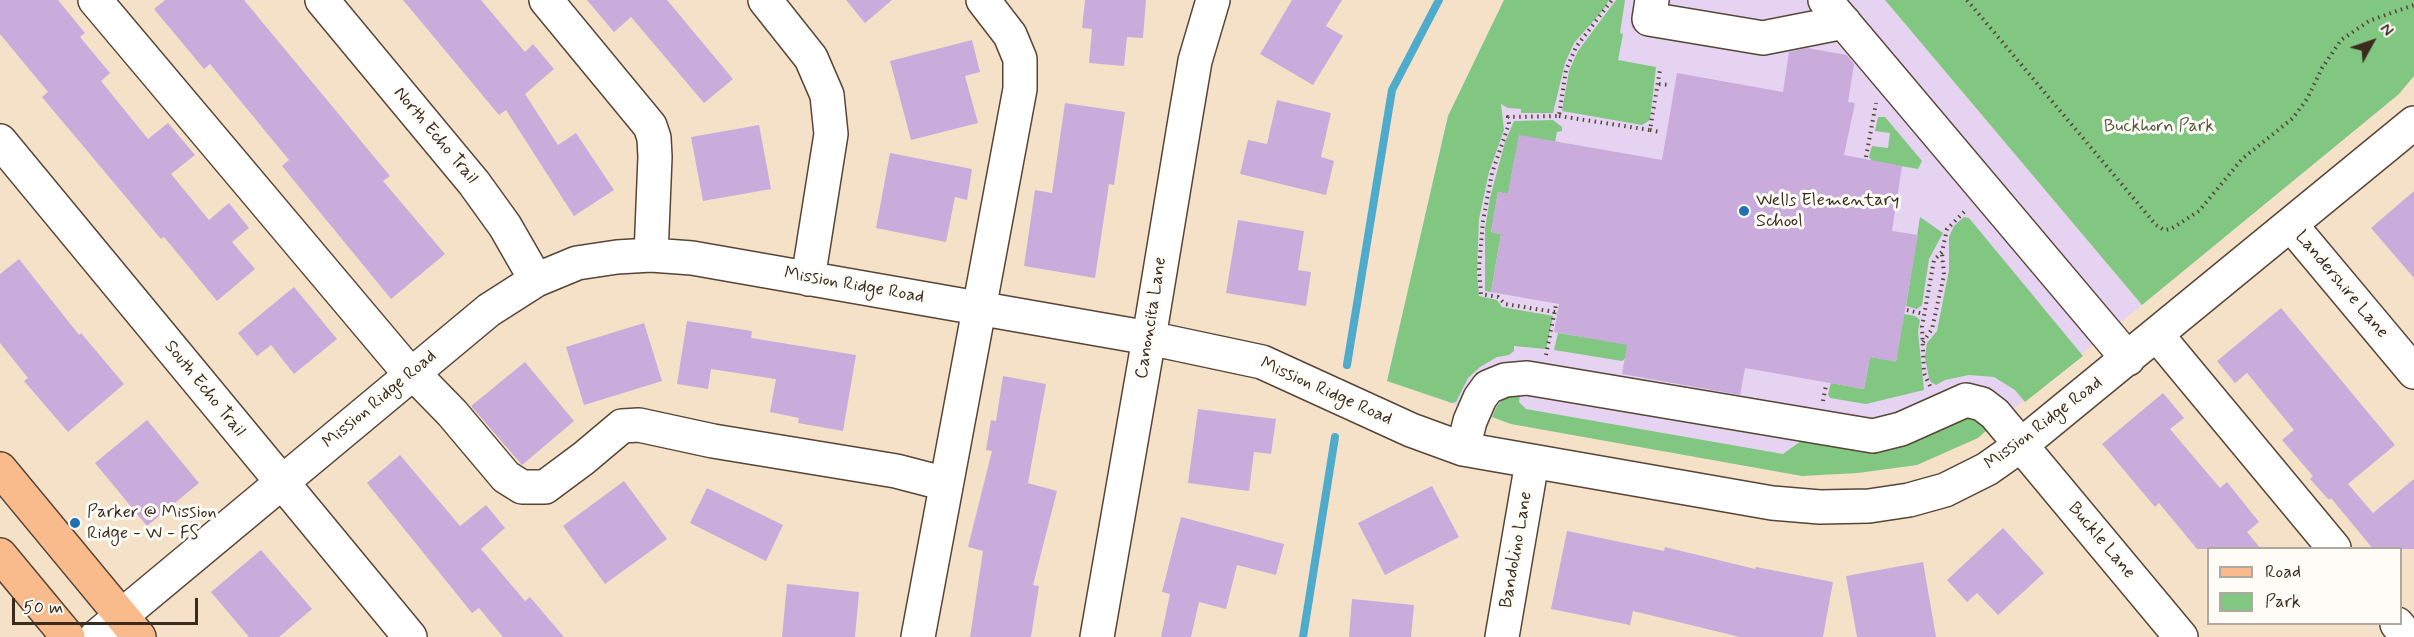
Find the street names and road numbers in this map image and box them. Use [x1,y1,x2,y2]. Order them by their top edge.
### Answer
street label: North Echo Trail [388,83,482,189]
street label: Landershire Lane [2290,227,2392,343]
street label: Canoncita Lane [1132,256,1172,380]
street label: Mission Ridge Road [782,263,926,309]
street label: South Echo Trail [159,337,249,441]
street label: Mission Ridge Road [319,346,441,454]
street label: Mission Ridge Road [1257,353,1395,431]
street label: Mission Ridge Road [1981,373,2107,475]
street label: Bandolino Lane [1496,490,1538,610]
street label: Buckle Lane [2063,498,2139,584]

